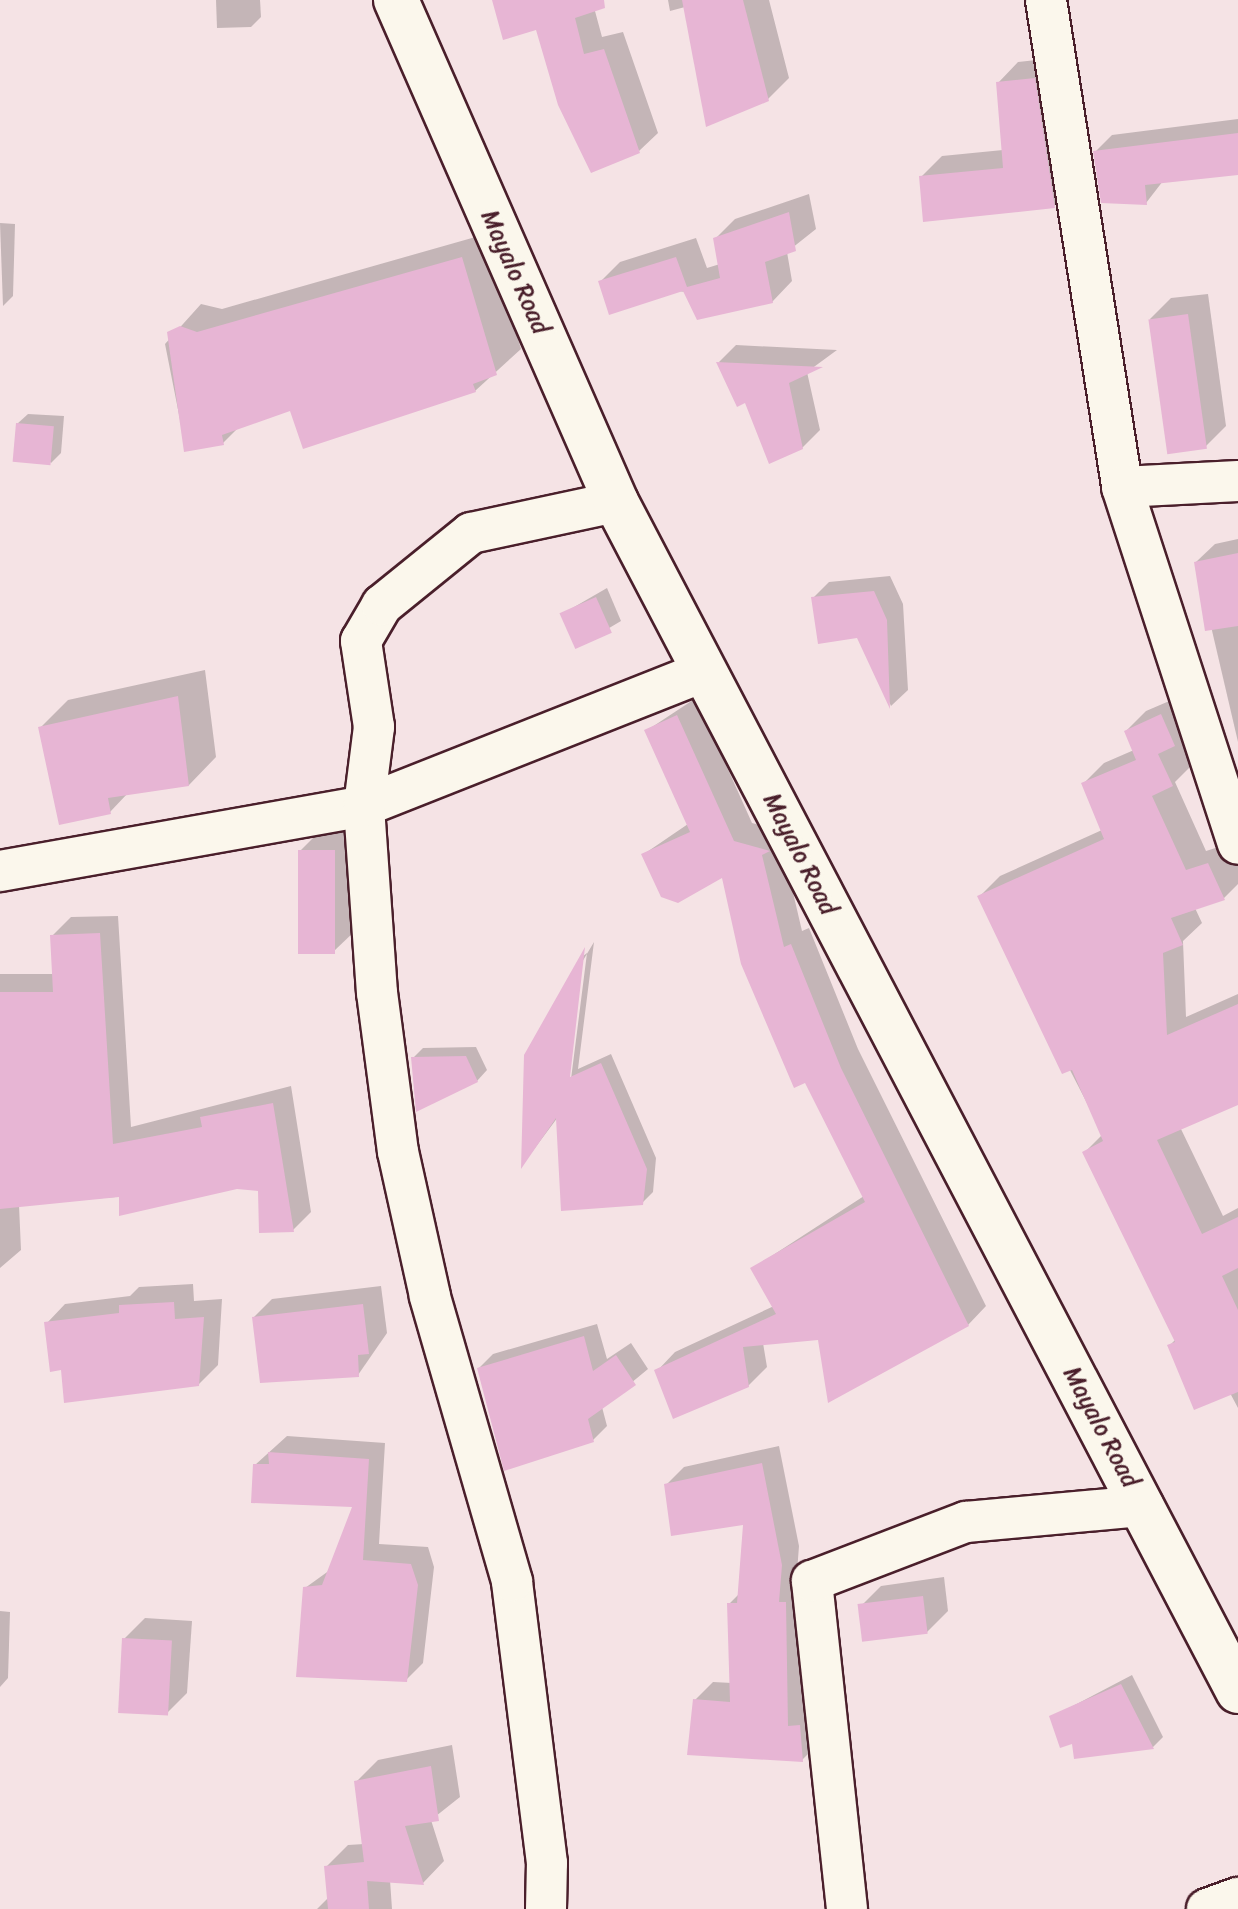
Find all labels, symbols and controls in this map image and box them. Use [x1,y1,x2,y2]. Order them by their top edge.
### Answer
street label: Mayalo Road [475,206,555,338]
street label: Mayalo Road [757,788,843,920]
street label: Mayalo Road [1057,1362,1145,1492]

